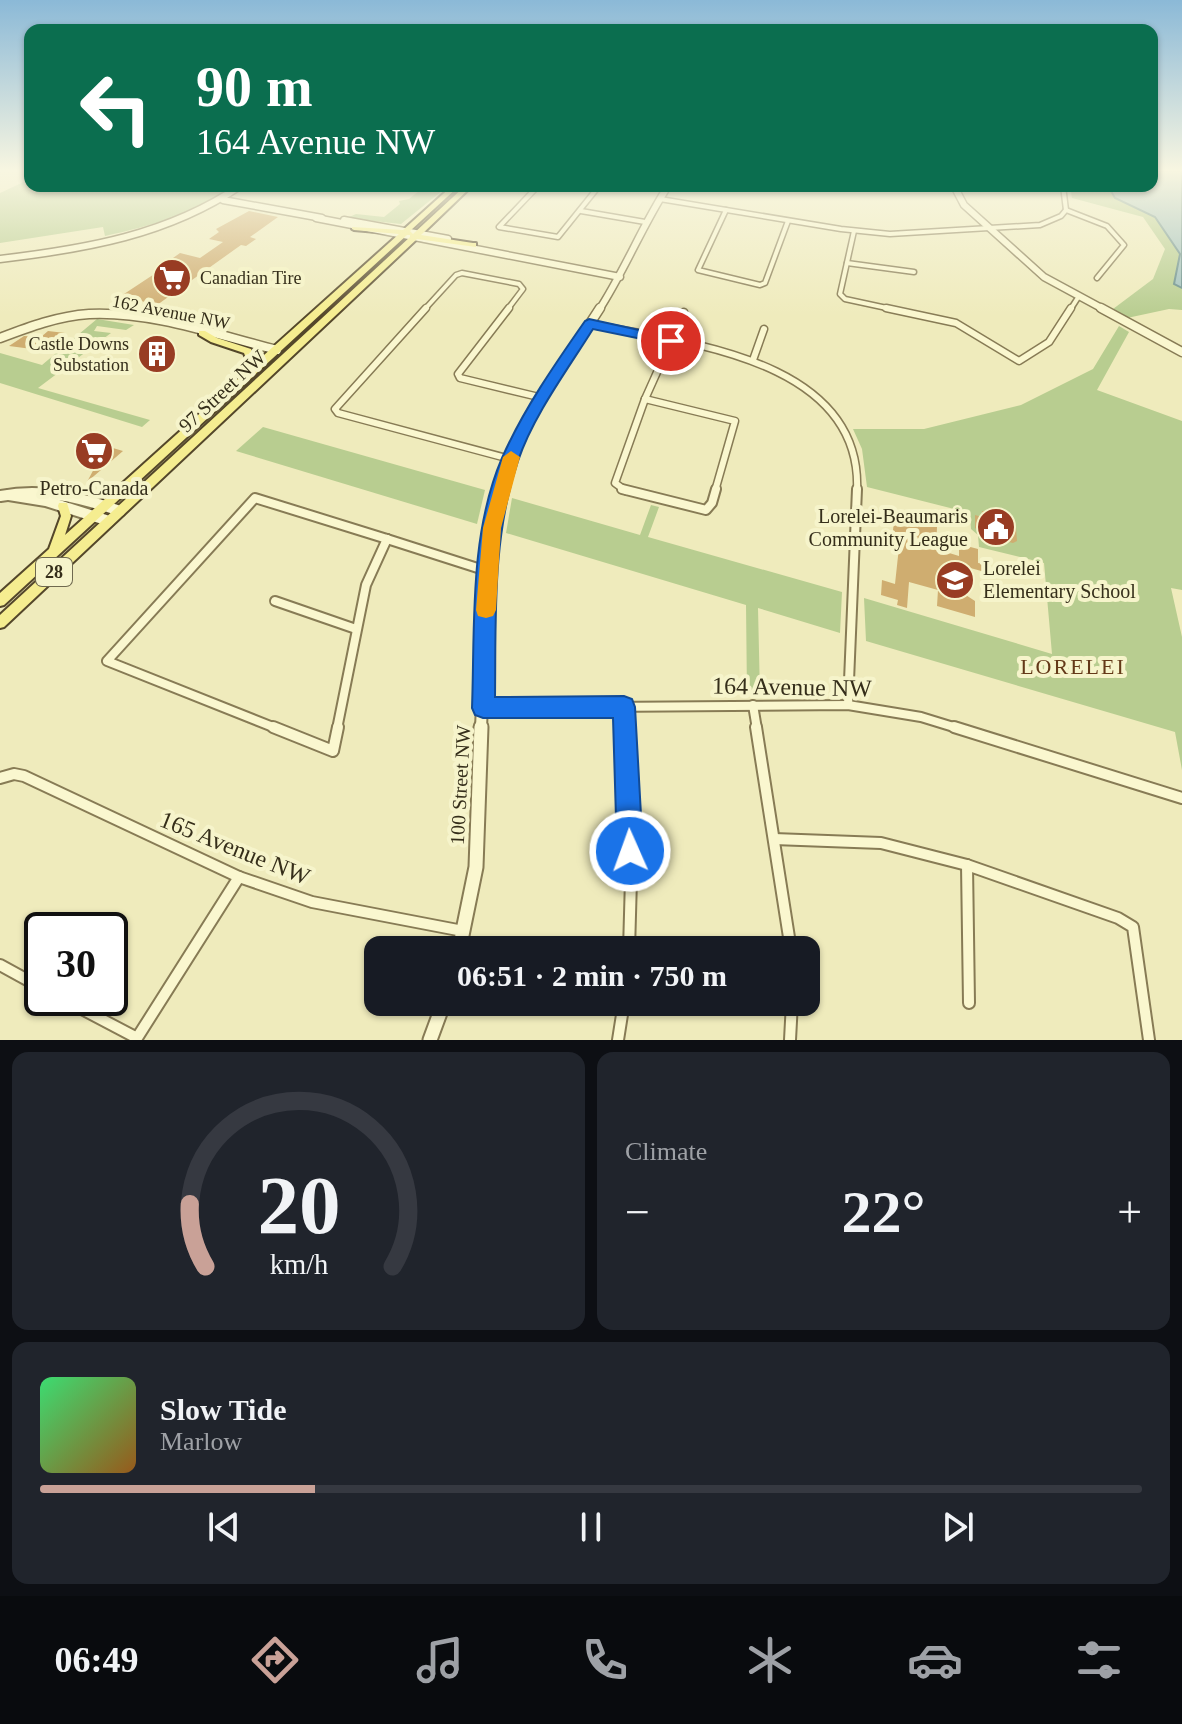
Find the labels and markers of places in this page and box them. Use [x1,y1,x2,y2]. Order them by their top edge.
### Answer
supermarket icon: Canadian Tire [151,257,193,299]
place label: Canadian Tire [200,268,302,288]
pin [637,307,705,375]
building icon: Castle Downs Substation [136,333,178,375]
place label: Castle Downs Substation [29,334,129,375]
supermarket icon: Petro-Canada [73,430,115,472]
place label: Petro-Canada [40,477,149,499]
place label: Lorelei-Beaumaris Community League [809,505,968,551]
public building icon: Lorelei-Beaumaris Community League [975,506,1017,548]
place label: Lorelei Elementary School [983,557,1136,603]
school or university icon: Lorelei Elementary School [934,559,976,601]

